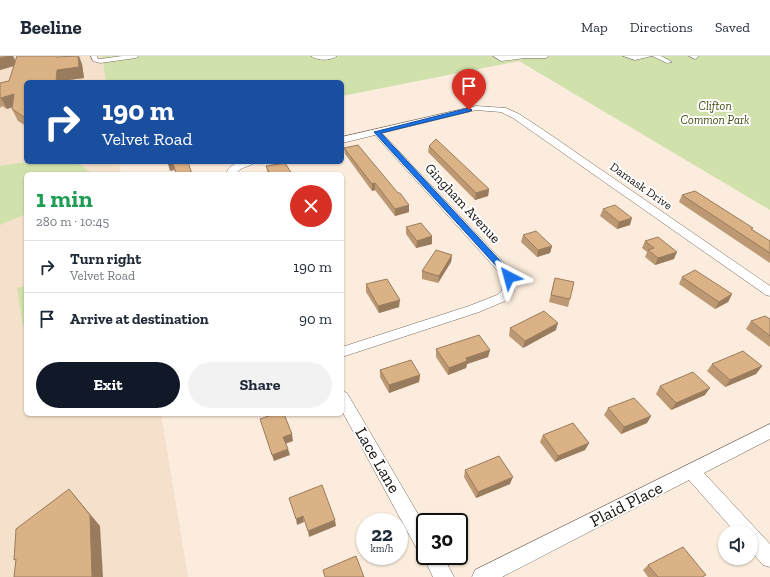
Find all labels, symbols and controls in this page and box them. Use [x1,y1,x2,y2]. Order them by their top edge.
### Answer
text: Beeline [20,16,82,39]
text: Map [581,19,608,36]
text: Directions [630,19,693,36]
text: Saved [715,19,750,36]
pin [452,69,486,110]
icon: arrive [458,75,480,97]
text: 190 m [102,94,174,127]
icon: right [36,96,88,148]
park label: Clifton Common Park [681,99,750,127]
text: Velvet Road [102,128,192,150]
street label: Damask Drive [607,159,675,213]
street label: Gingham Avenue [421,160,504,247]
text: 1 min [36,184,93,213]
button: close [290,185,332,227]
text: 280 m · 10:45 [36,214,109,229]
text: Turn right [70,250,141,268]
icon: right [36,256,58,278]
position arrow [488,256,530,298]
text: 190 m [293,258,332,276]
text: Velvet Road [70,268,135,283]
icon: arrive [36,308,58,330]
text: Arrive at destination [70,310,209,328]
text: 90 m [299,310,332,328]
button: Exit [36,362,180,408]
button: Share [188,362,332,408]
street label: Lace Lane [351,424,405,496]
street label: Plaid Place [586,477,666,531]
speed limit sign: 30 [416,513,468,565]
text: 22 [371,522,393,546]
map controls [718,525,758,565]
button: sound [718,525,758,565]
text: km/h [371,543,393,555]

